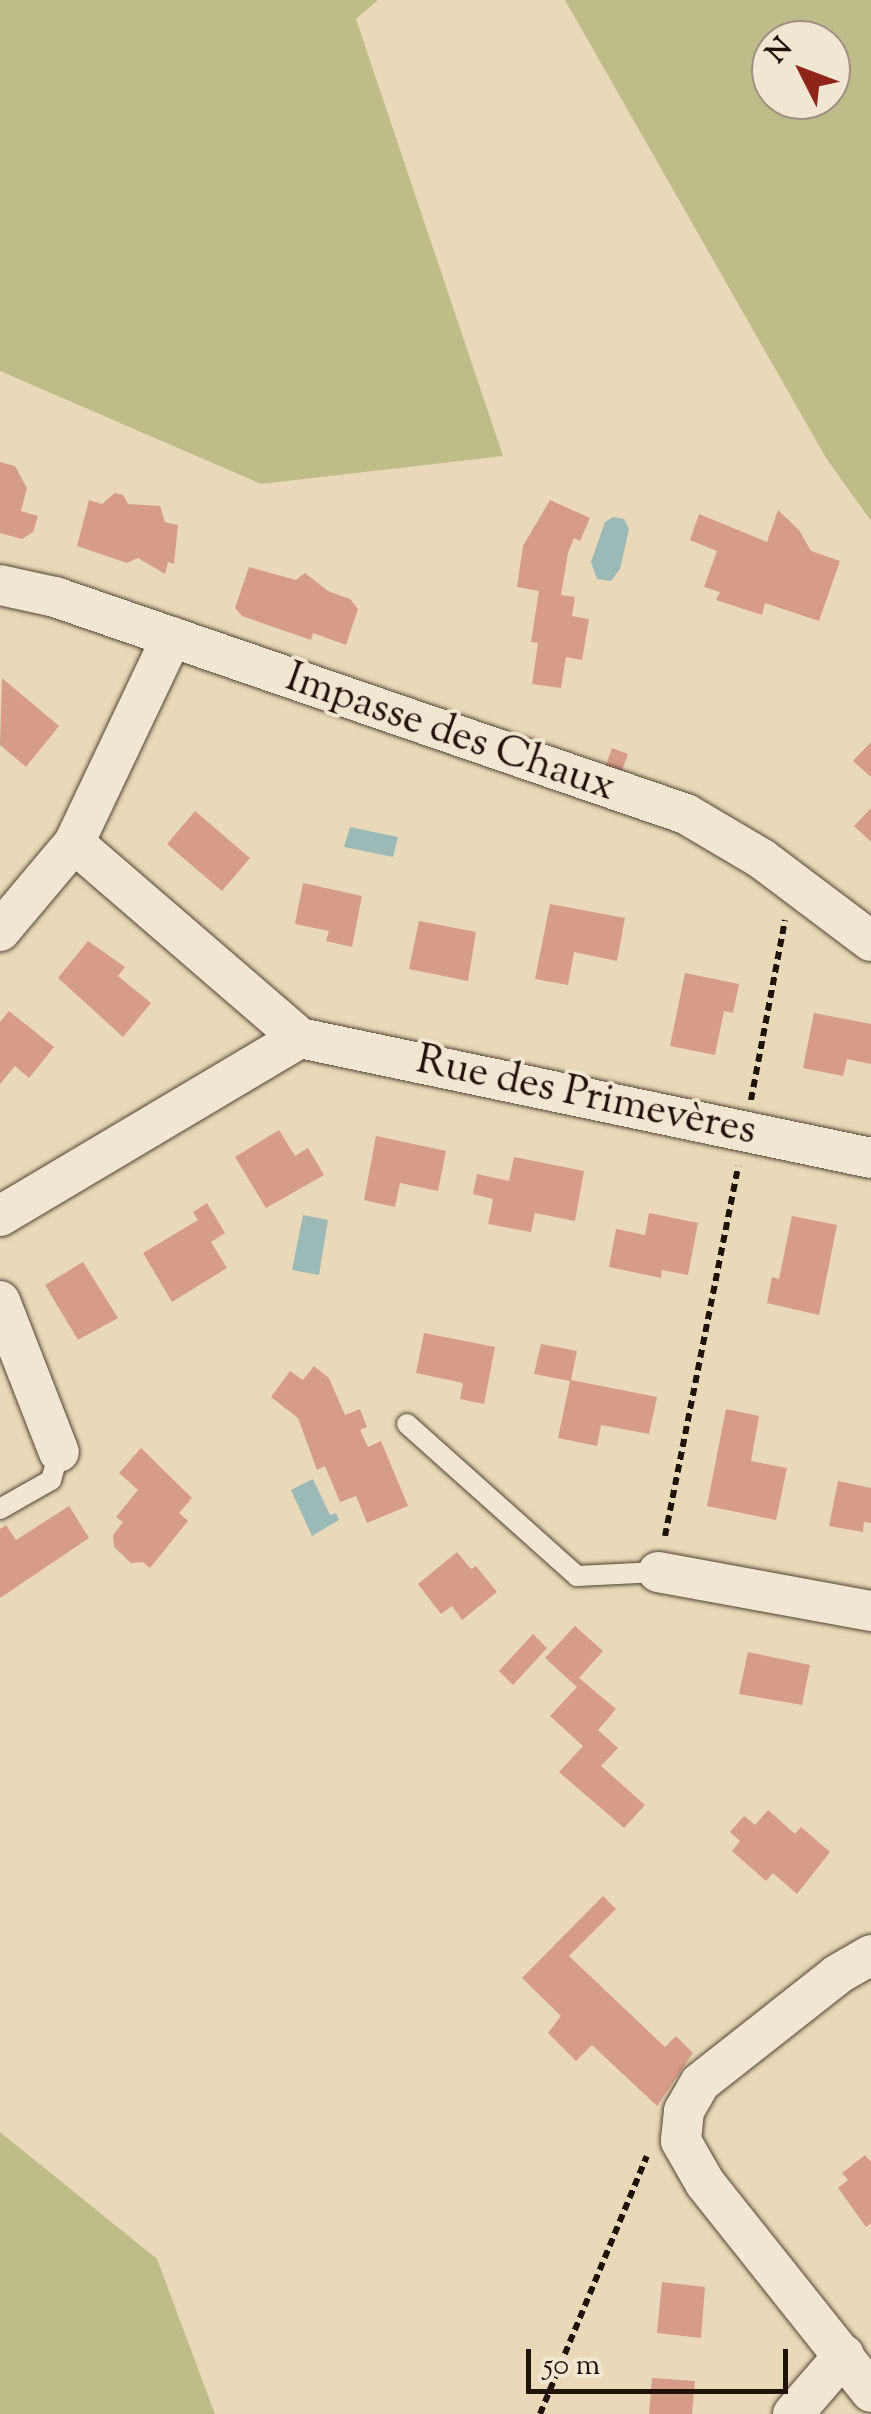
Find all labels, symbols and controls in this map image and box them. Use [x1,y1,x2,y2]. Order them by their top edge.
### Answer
north arrow [751,20,851,120]
text: N [758,30,803,73]
street label: Impasse des Chaux [279,654,621,814]
street label: Rue des Primevères [411,1036,761,1158]
scale bar [531,2329,794,2391]
text: 50 m [543,2345,600,2388]

